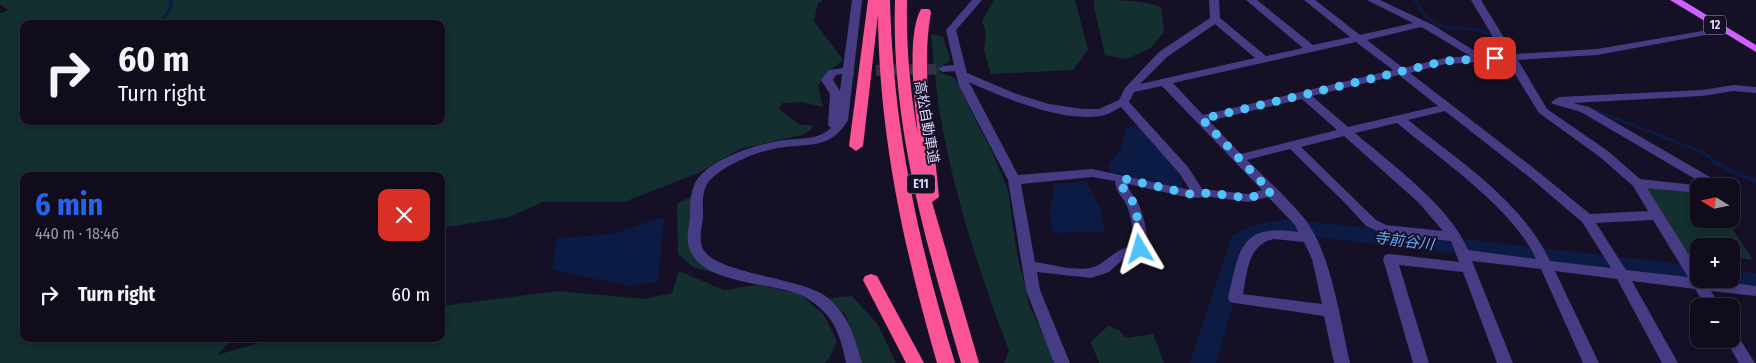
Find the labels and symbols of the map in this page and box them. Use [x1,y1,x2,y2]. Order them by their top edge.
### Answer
road number: 12 [1704,16,1726,34]
pin [1474,37,1516,79]
street label: 高松自動車道 [911,79,942,165]
road number: E11 [907,174,935,193]
north arrow [1690,178,1740,228]
position arrow [1113,222,1165,274]
water label: 寺前谷川 [1373,228,1437,254]

